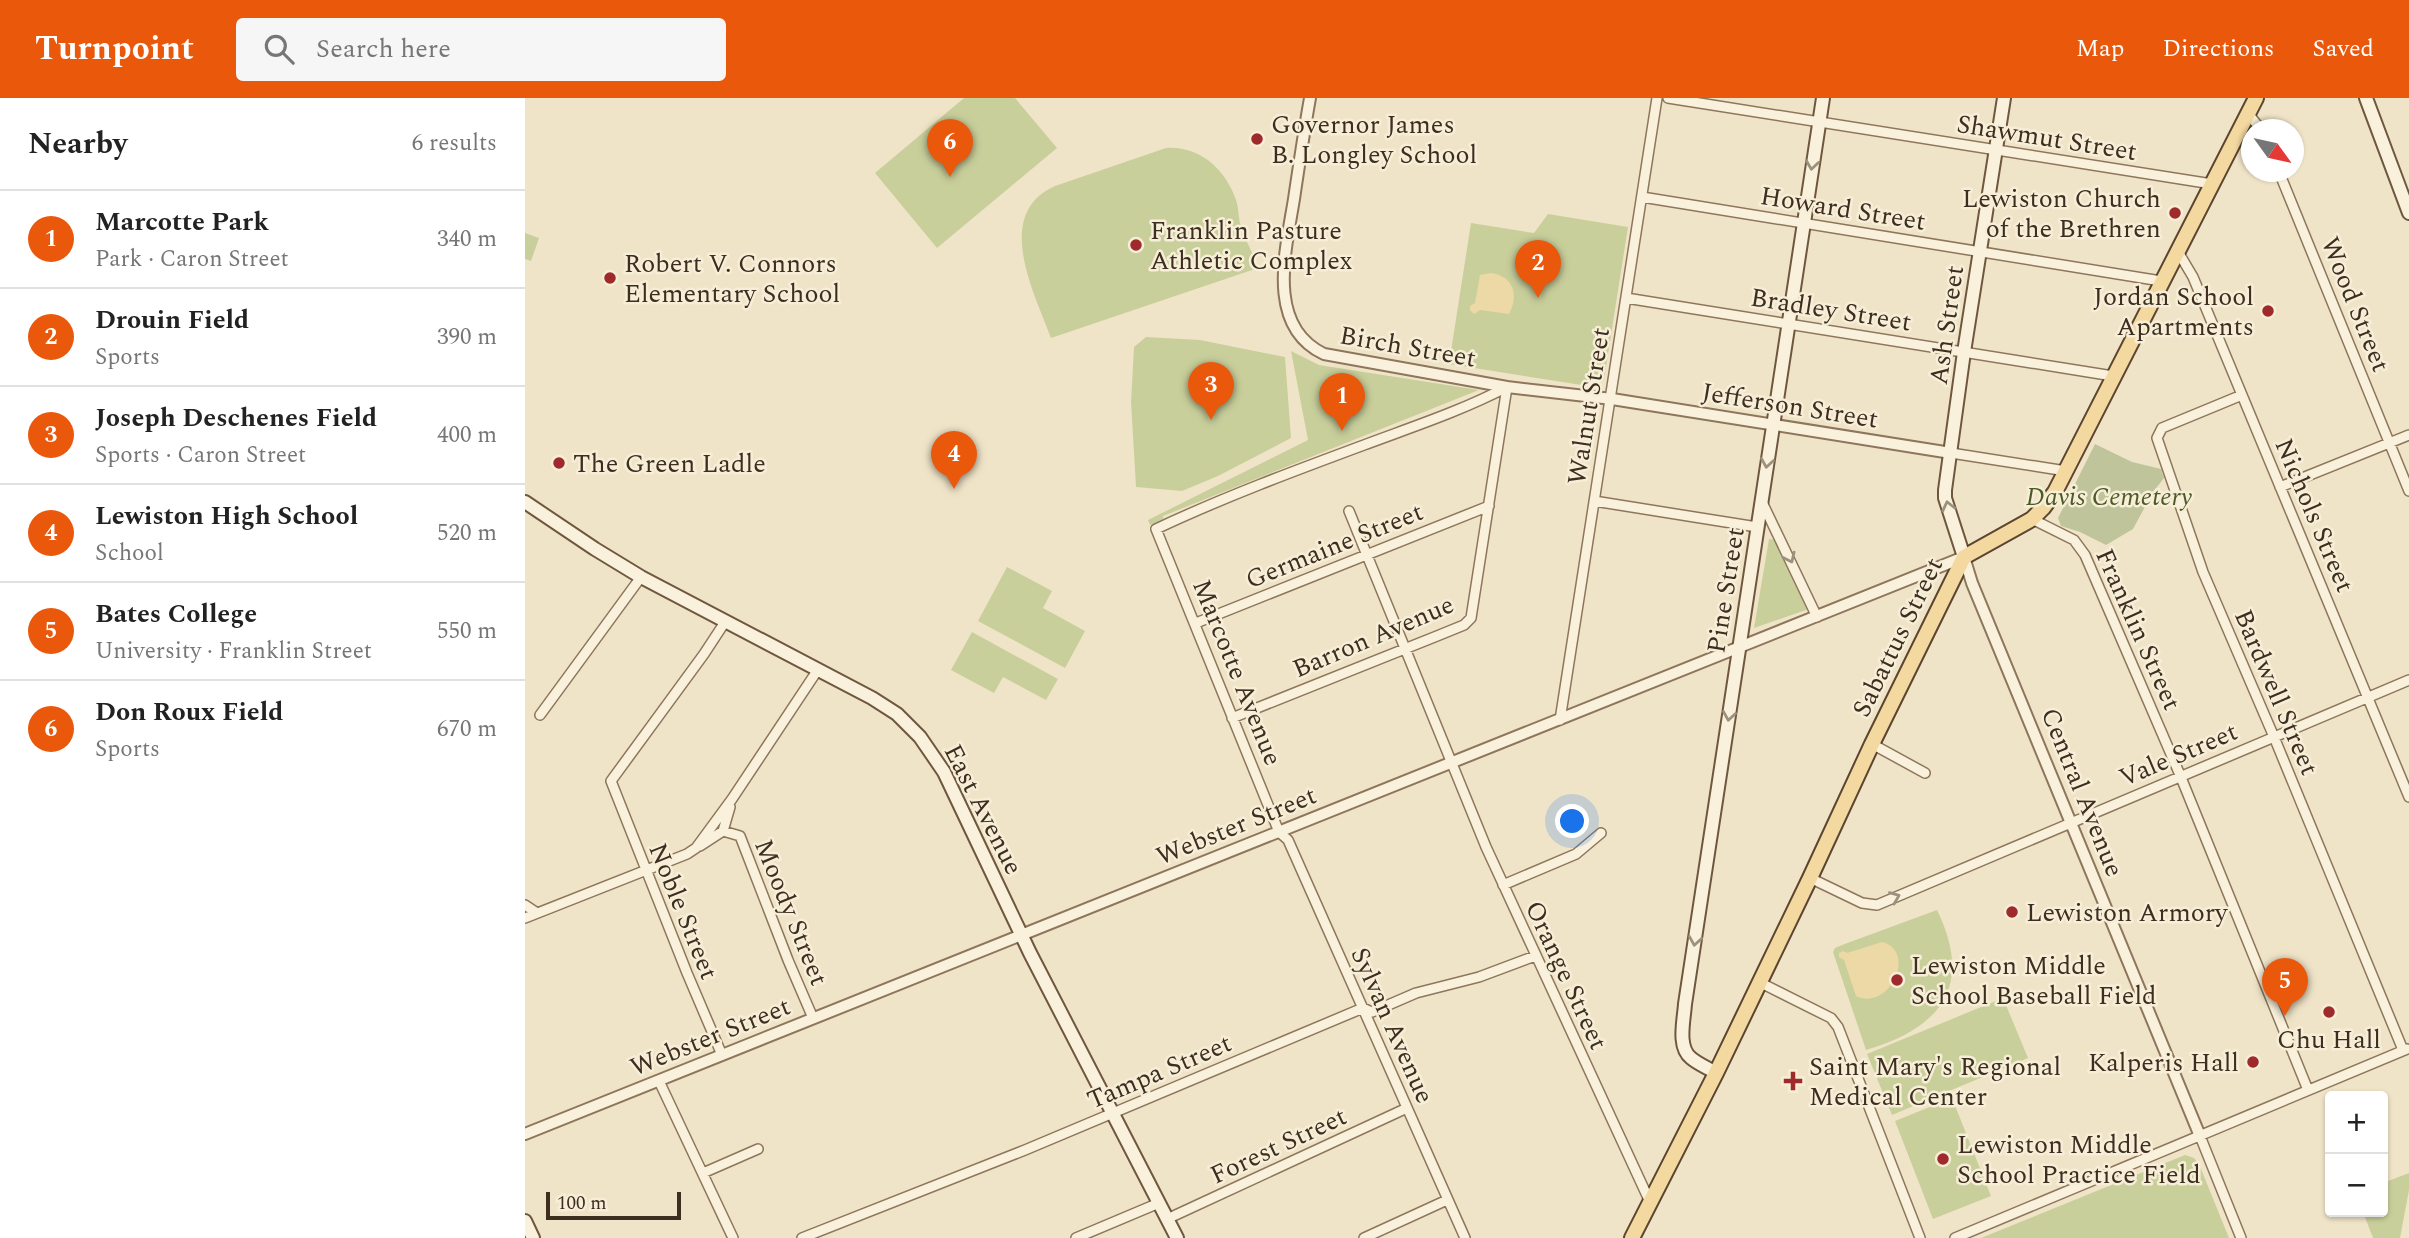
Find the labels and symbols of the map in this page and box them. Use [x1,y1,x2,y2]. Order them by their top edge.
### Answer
street label: Shawmut Street [1954,104,2140,172]
place label: Governor James B. Longley School [1271,105,1477,175]
pin: 6 [927,119,973,177]
north arrow [2241,119,2304,182]
marker: Governor James B. Longley School [1249,131,1265,147]
one-way arrow [1805,160,1820,171]
street label: Howard Street [1757,176,1928,242]
place label: Lewiston Church of the Brethren [1962,179,2161,249]
marker: Lewiston Church of the Brethren [2167,205,2183,221]
place label: Franklin Pasture Athletic Complex [1150,211,1353,281]
street label: Wood Street [2310,231,2400,378]
marker: Franklin Pasture Athletic Complex [1128,237,1144,253]
pin: 2 [1515,240,1561,298]
place label: Robert V. Connors Elementary School [624,244,840,314]
street label: Ash Street [1919,263,1975,388]
marker: Robert V. Connors Elementary School [602,270,618,286]
place label: Jordan School Apartments [2093,277,2254,347]
street label: Bradley Street [1748,278,1914,342]
marker: Jordan School Apartments [2260,303,2276,319]
street label: Birch Street [1336,315,1479,379]
street label: Walnut Street [1557,325,1621,488]
pin: 3 [1188,362,1234,420]
street label: Jefferson Street [1699,372,1881,440]
pin: 1 [1319,373,1365,431]
pin: 4 [931,431,977,489]
street label: Nichols Street [2264,432,2365,599]
place label: The Green Ladle [573,444,766,484]
marker: The Green Ladle [551,455,567,471]
one-way arrow [1760,457,1775,469]
park label: Davis Cemetery [2026,477,2193,517]
street label: Germaine Street [1240,492,1429,600]
one-way arrow [1942,500,1956,512]
street label: Pine Street [1696,524,1756,656]
street label: Franklin Street [2085,542,2192,717]
one-way arrow [1782,551,1796,563]
street label: Sabattus Street [1842,551,1954,724]
street label: Marcotte Avenue [1181,573,1293,772]
street label: Barron Avenue [1286,585,1460,689]
street label: Bardwell Street [2223,603,2329,782]
street label: Central Avenue [2030,702,2134,883]
one-way arrow [1721,710,1736,722]
street label: Vale Street [2113,712,2244,798]
street label: East Avenue [933,737,1033,882]
street label: Webster Street [1150,776,1323,876]
your location [1555,804,1589,838]
street label: Moody Street [743,833,839,992]
street label: Noble Street [638,837,729,986]
one-way arrow [1889,892,1901,906]
place label: Lewiston Armory [2026,893,2229,933]
street label: Orange Street [1514,894,1618,1057]
marker: Lewiston Armory [2004,904,2020,920]
one-way arrow [1688,935,1703,947]
street label: Sylvan Avenue [1340,941,1444,1110]
place label: Lewiston Middle School Baseball Field [1911,946,2157,1016]
pin: 5 [2262,958,2308,1016]
marker: Lewiston Middle School Baseball Field [1889,972,1905,988]
street label: Webster Street [624,987,797,1087]
marker: Chu Hall [2321,1004,2337,1020]
place label: Chu Hall [2277,1020,2381,1060]
street label: Tampa Street [1081,1023,1238,1120]
place label: Kalperis Hall [2088,1043,2239,1083]
place label: Saint Mary's Regional Medical Center [1809,1047,2061,1117]
marker: Kalperis Hall [2245,1054,2261,1070]
marker: Saint Mary's Regional Medical Center [1783,1071,1803,1091]
street label: Forest Street [1203,1097,1354,1195]
place label: Lewiston Middle School Practice Field [1957,1125,2201,1195]
marker: Lewiston Middle School Practice Field [1935,1151,1951,1167]
scale bar [546,1189,681,1221]

